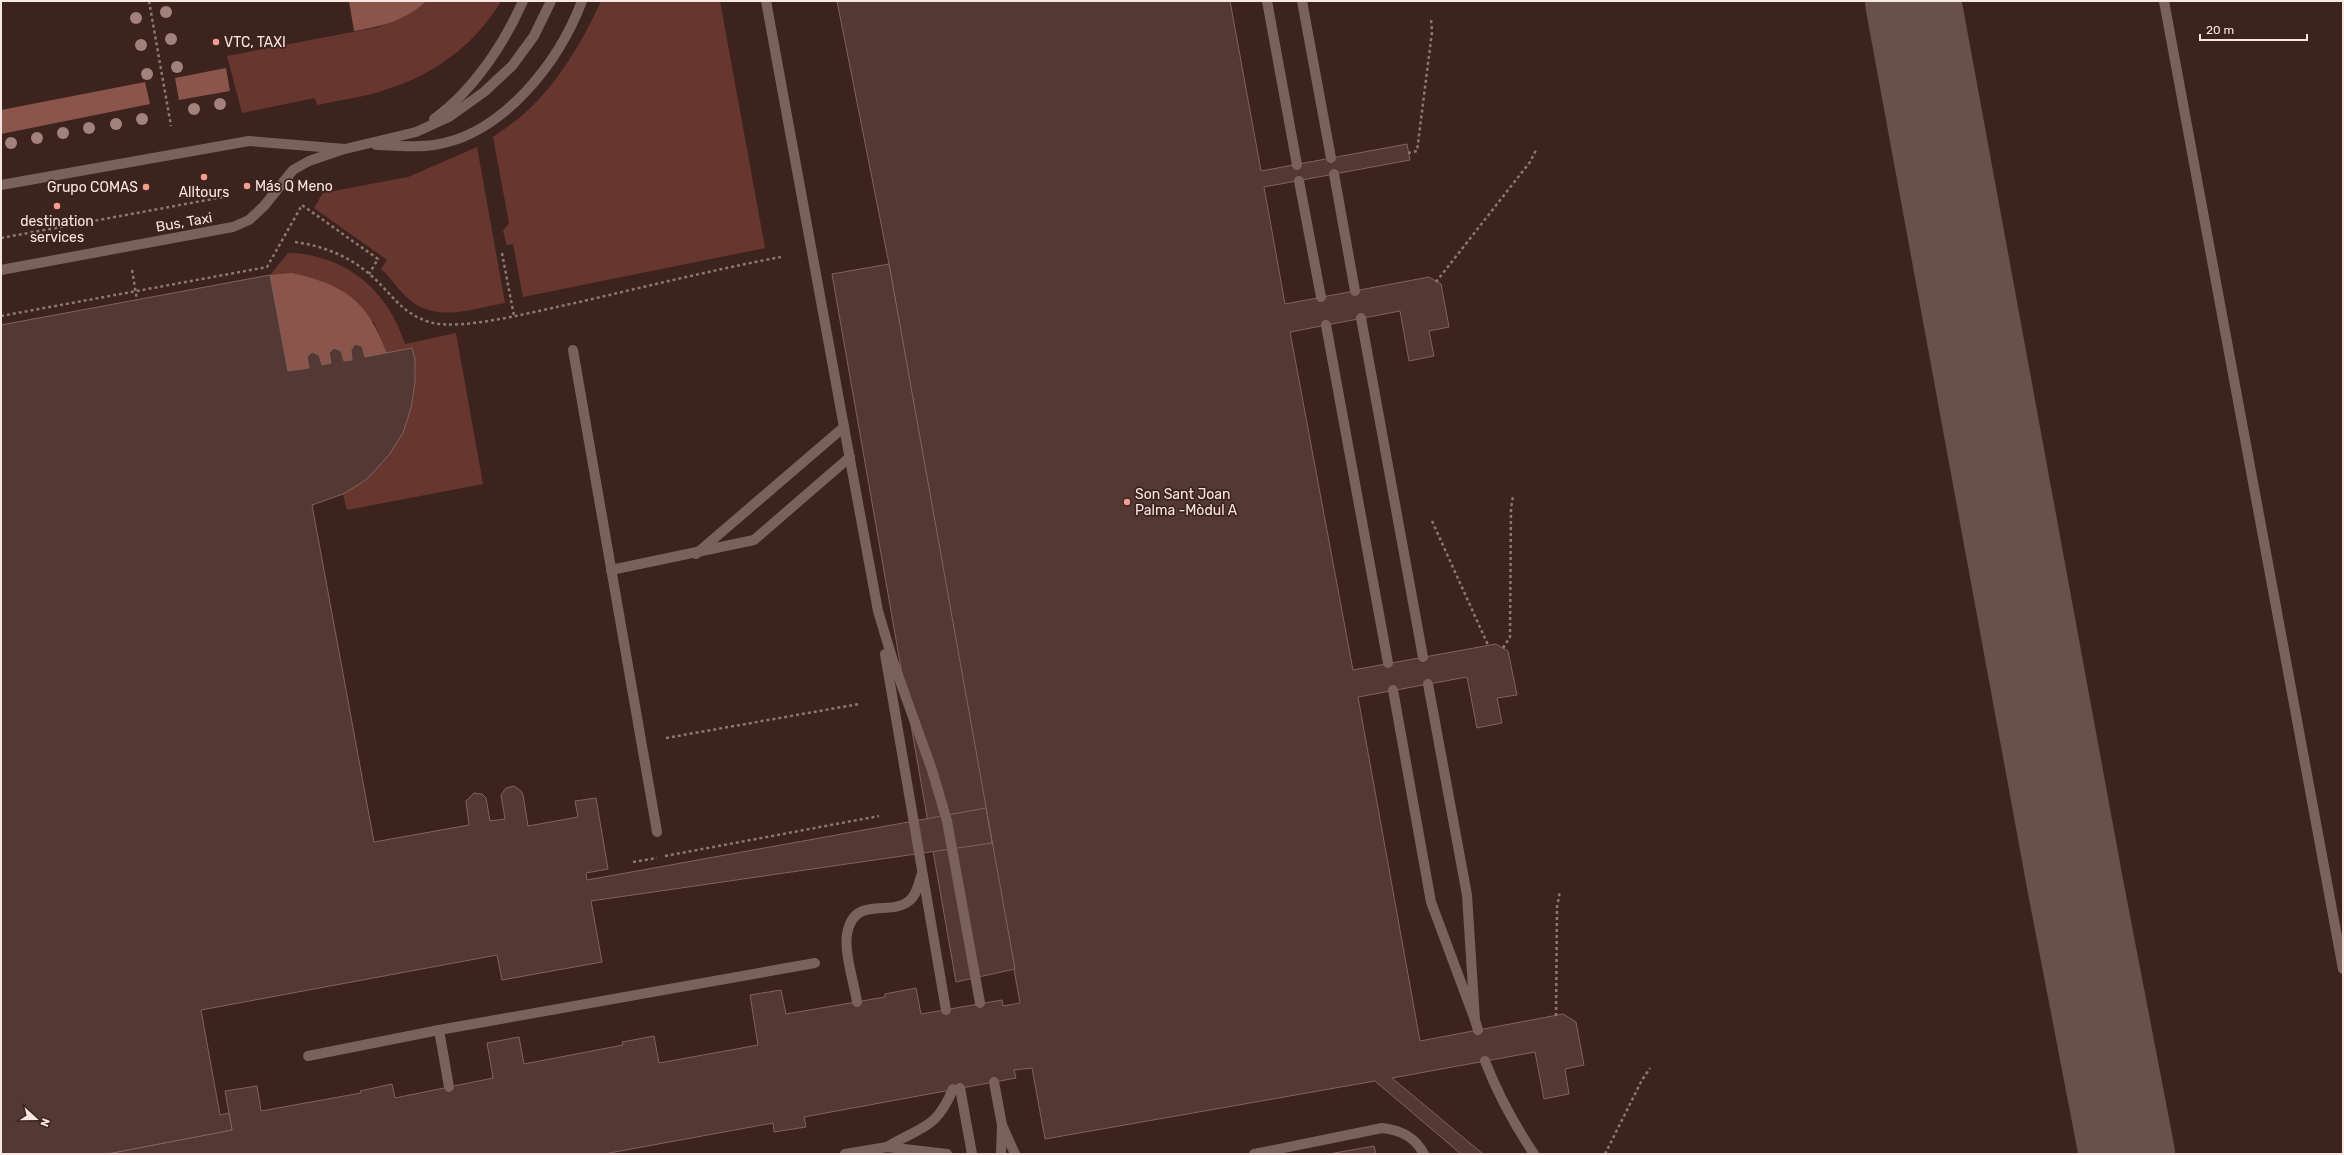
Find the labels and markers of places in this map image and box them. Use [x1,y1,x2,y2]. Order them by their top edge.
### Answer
place label: VTC, TAXI [224,34,286,51]
marker: VTC, TAXI [211,37,221,47]
marker: Alltours [199,172,209,182]
place label: Más Q Meno [255,178,333,195]
place label: Grupo COMAS [47,179,138,196]
marker: Más Q Meno [242,181,252,191]
marker: Grupo COMAS [141,182,151,192]
place label: Alltours [179,184,229,201]
marker: destination services [52,201,62,211]
place label: destination services [20,213,94,246]
place label: Son Sant Joan Palma -Mòdul A [1135,486,1238,519]
marker: Son Sant Joan Palma -Mòdul A [1122,497,1132,507]

